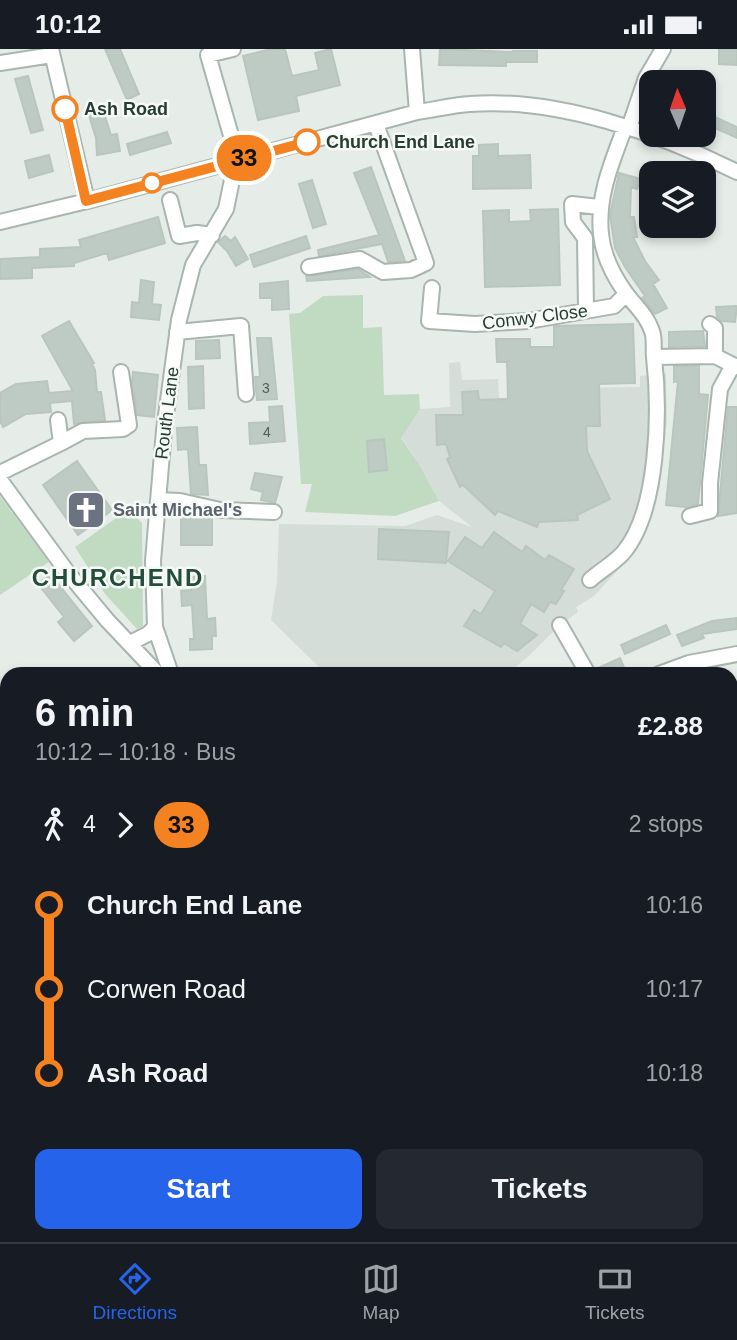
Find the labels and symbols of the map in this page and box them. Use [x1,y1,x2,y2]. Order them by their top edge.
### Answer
north arrow [639,70,716,147]
marker: Ash Road [52,96,78,122]
place label: Ash Road [84,99,168,119]
marker: Church End Lane [294,129,320,155]
place label: Church End Lane [326,132,475,152]
line badge: 33 [212,135,276,181]
unlabelled marker [142,173,162,193]
street label: Conwy Close [481,301,589,333]
street label: Routh Lane [151,366,183,460]
house number: 3 [262,380,270,396]
house number: 4 [263,424,271,440]
church icon: Saint Michael's [65,489,107,531]
place label: Saint Michael's [113,500,242,520]
district label: CHURCHEND [32,564,204,591]

